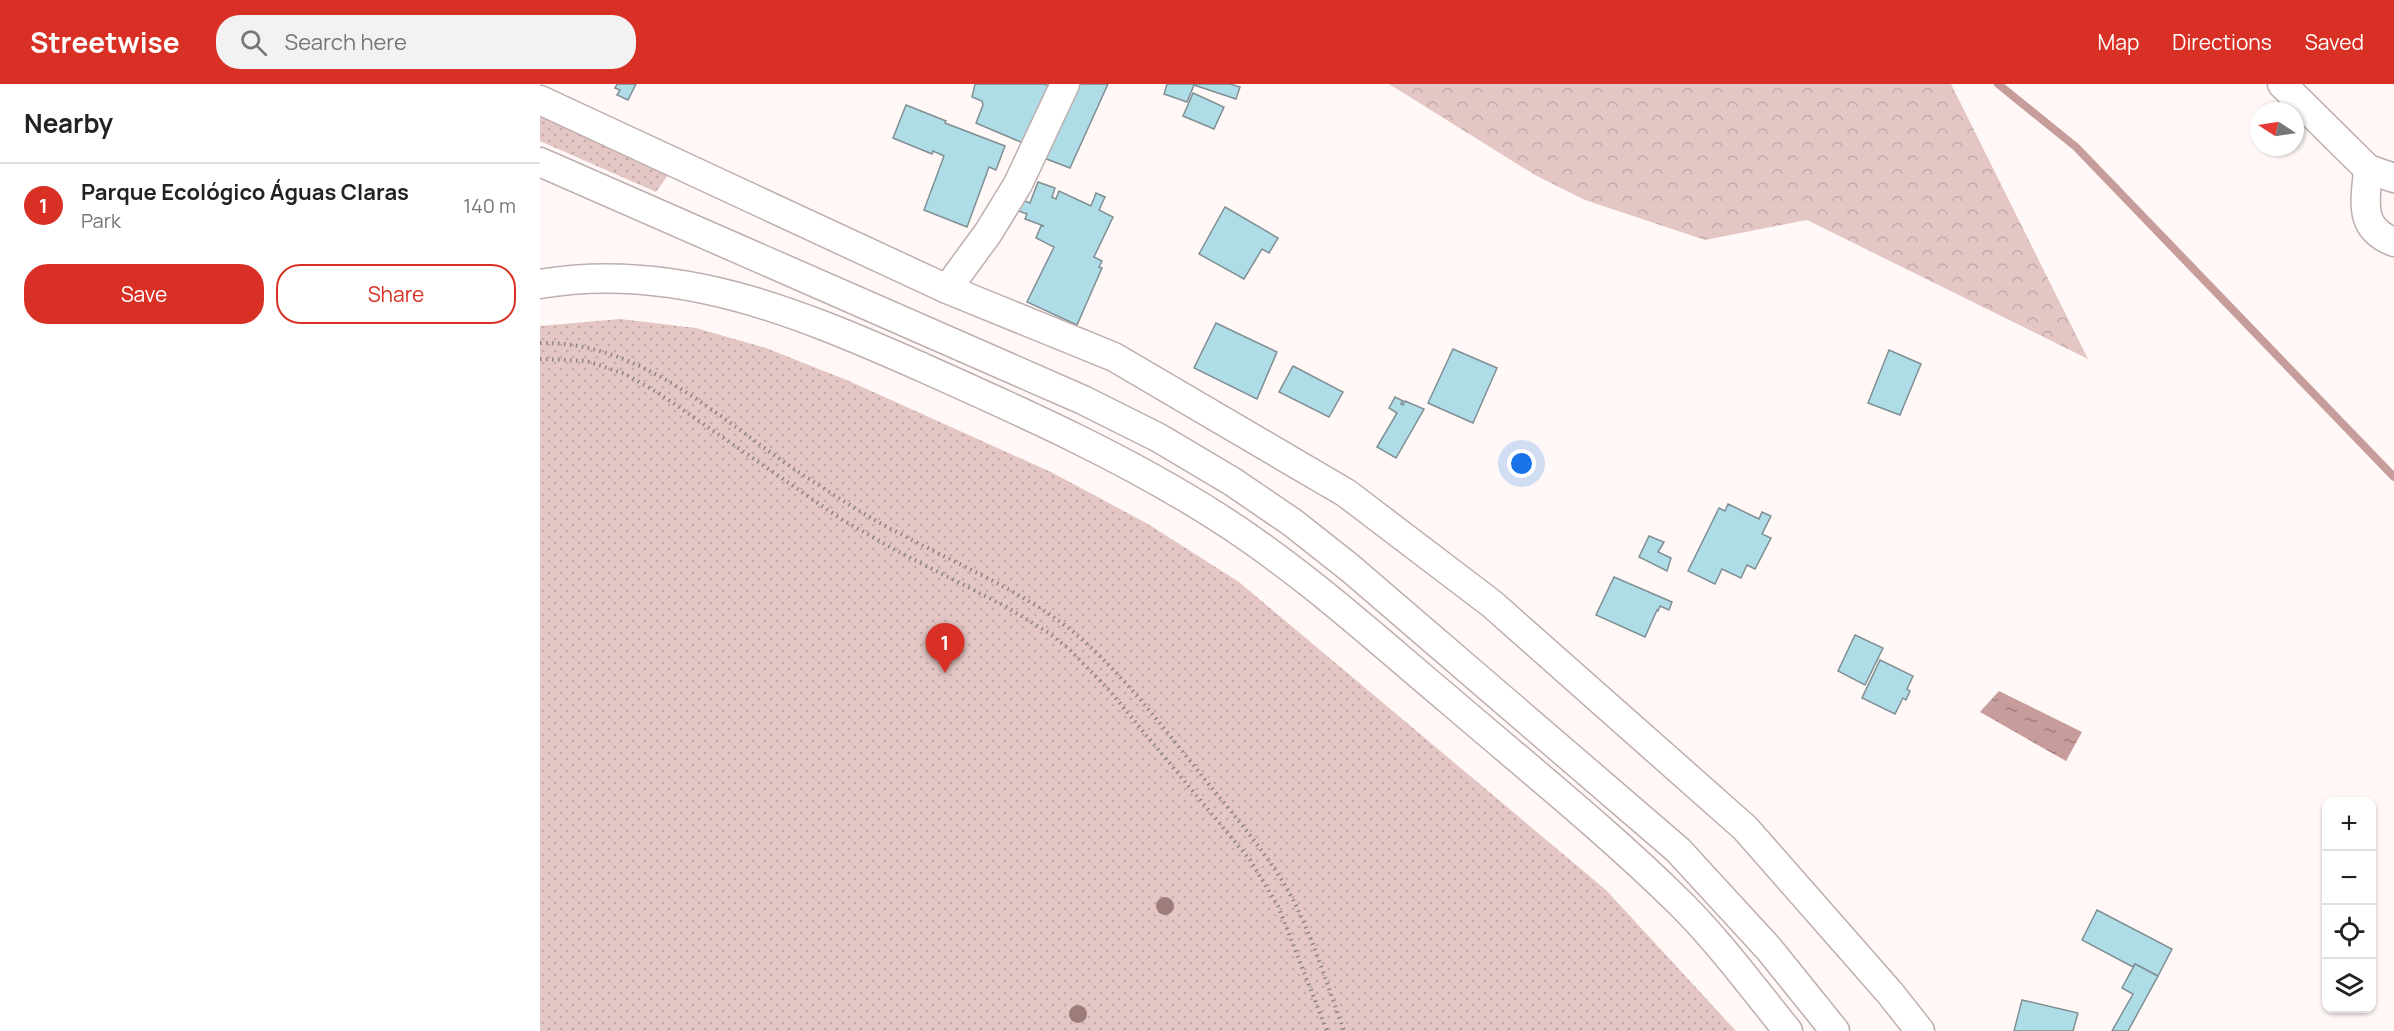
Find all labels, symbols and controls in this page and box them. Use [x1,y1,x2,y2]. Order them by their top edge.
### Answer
search box [216,15,636,69]
text: Streetwise [30,23,180,61]
icon: search [237,26,270,59]
text: Search here [285,27,407,57]
text: Map [2098,28,2139,56]
text: Directions [2172,28,2272,56]
text: Saved [2305,28,2364,56]
north arrow [2250,102,2304,156]
text: Nearby [24,105,113,141]
text: Parque Ecológico Águas Claras [81,177,409,207]
text: 1 [39,192,48,219]
text: 140 m [463,192,516,219]
text: Park [81,207,121,234]
button: Save [24,264,264,324]
button: Share [276,264,516,324]
your location [1507,449,1536,478]
pin: 1 [926,624,964,673]
map controls [2322,797,2376,1013]
button: + [2322,797,2376,851]
button: − [2322,851,2376,905]
button: locate [2322,905,2376,959]
button: layers [2322,959,2376,1013]

